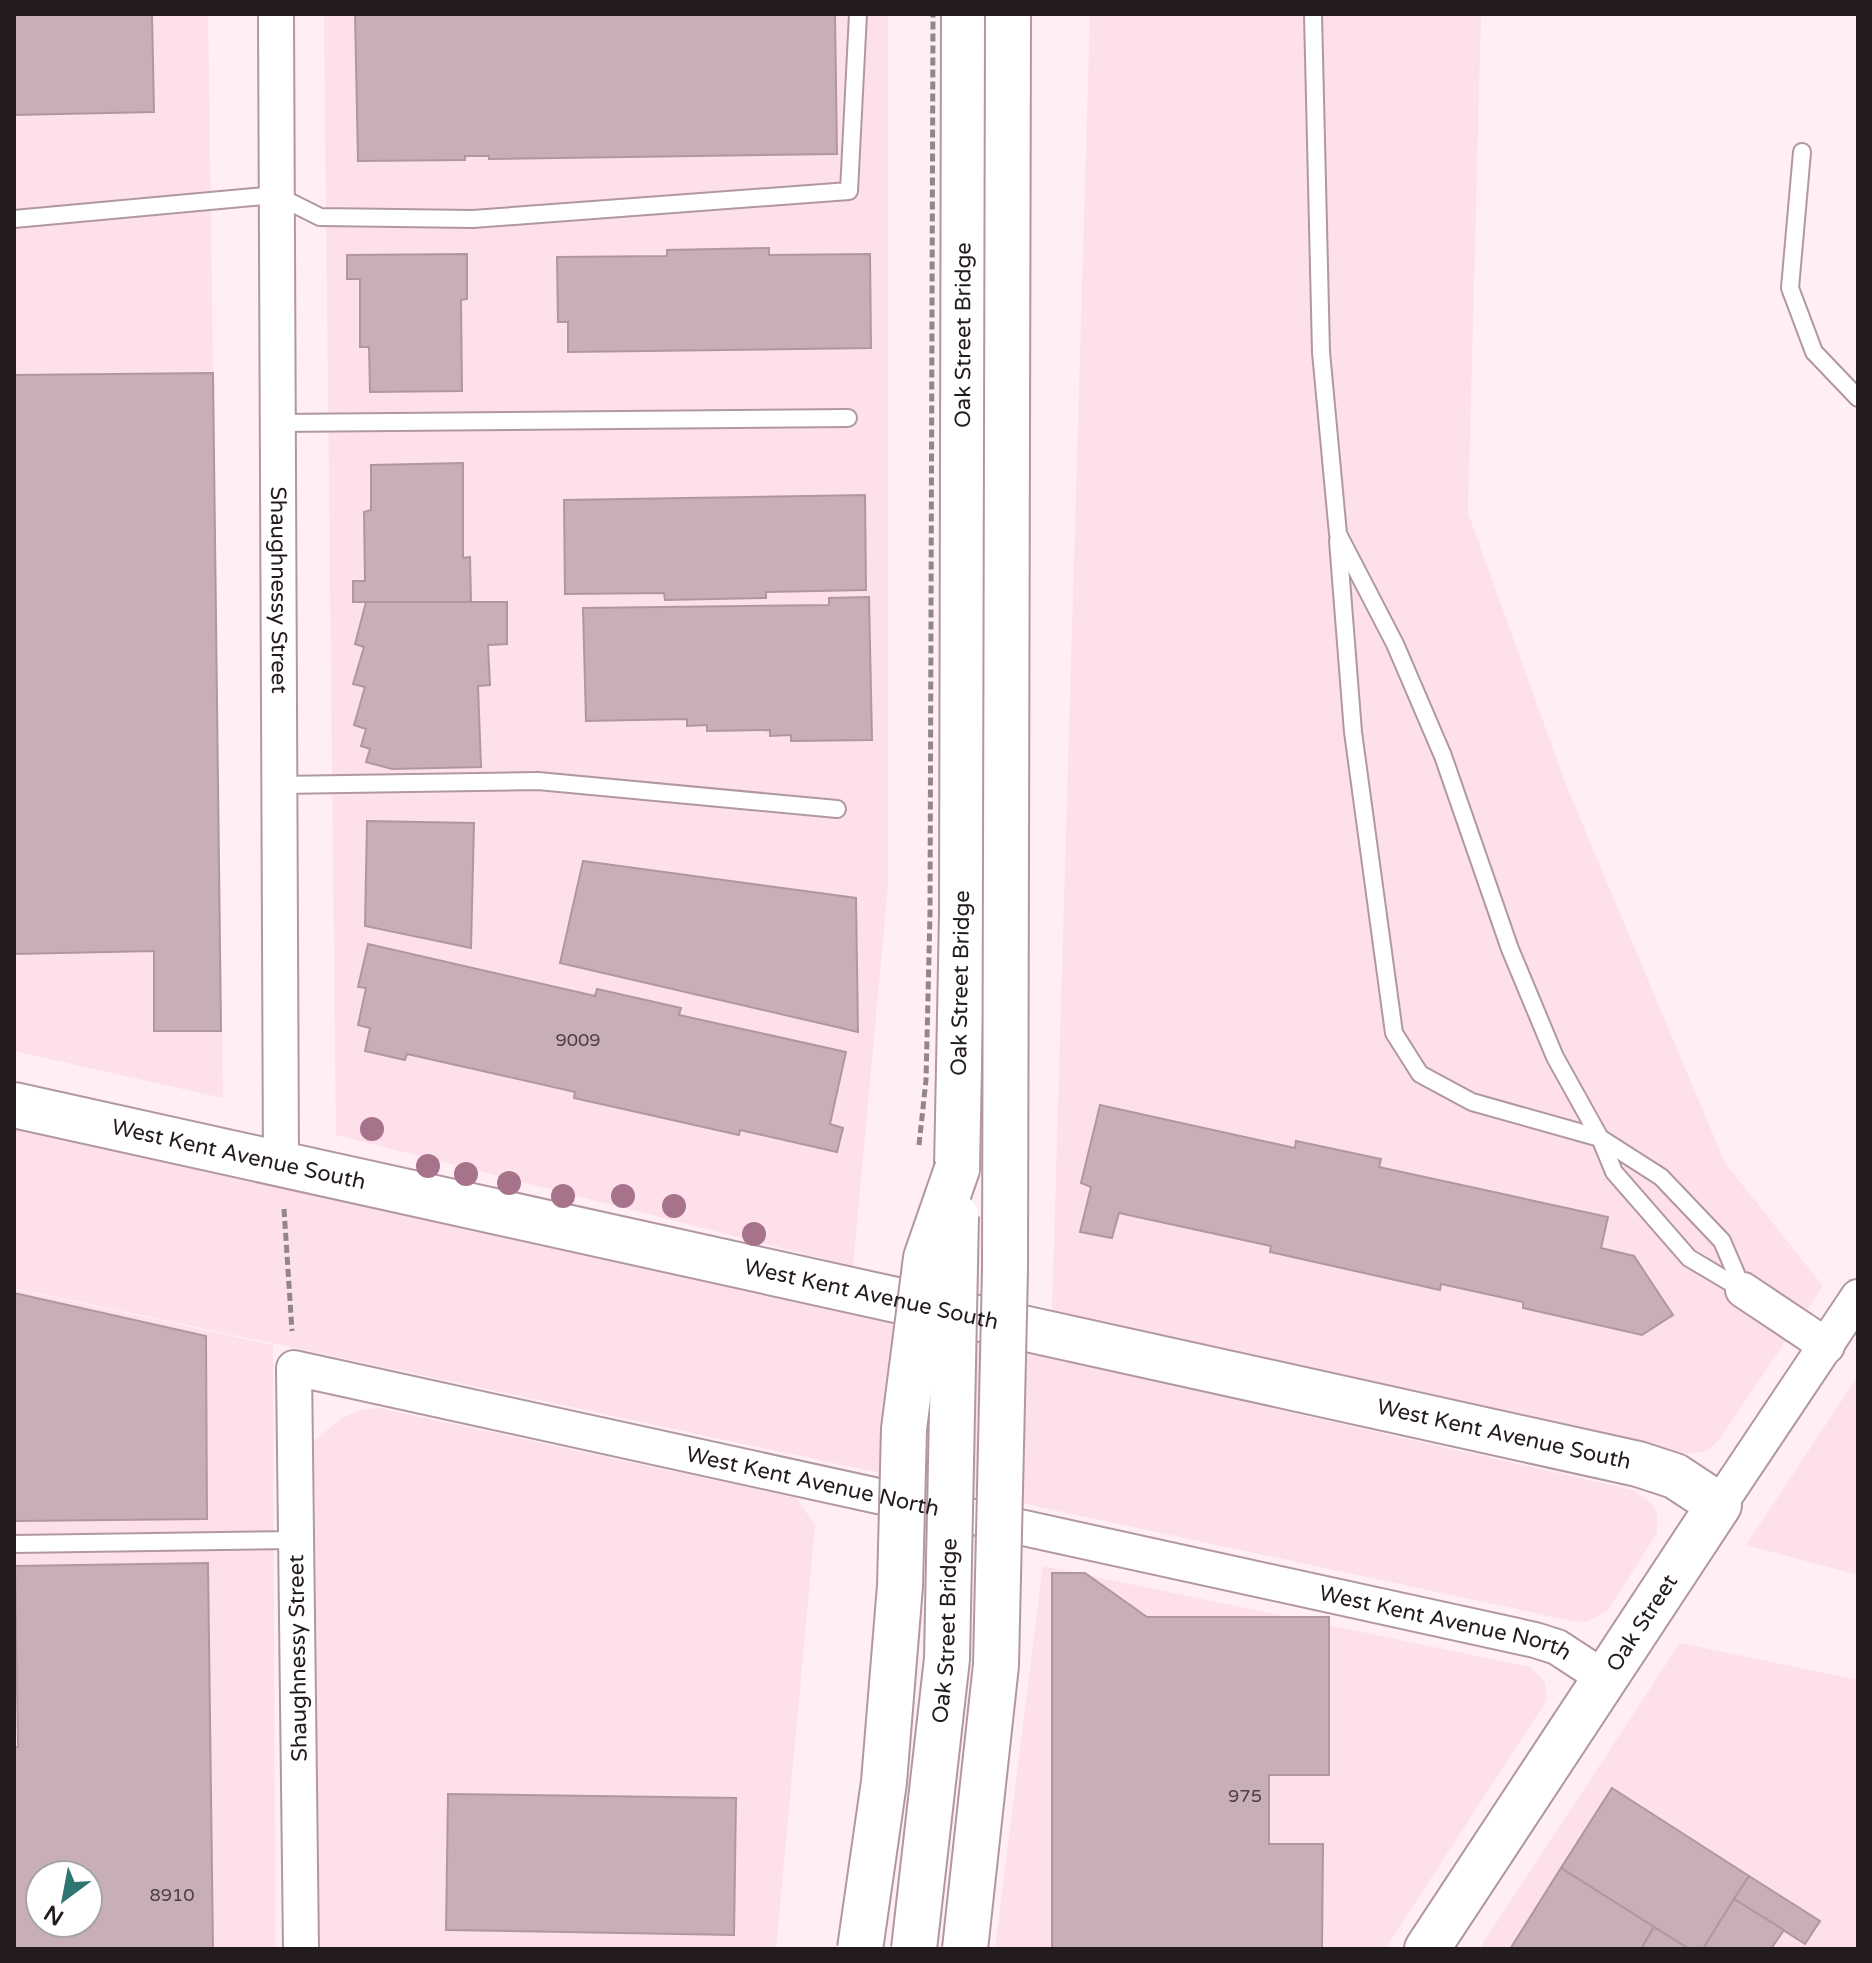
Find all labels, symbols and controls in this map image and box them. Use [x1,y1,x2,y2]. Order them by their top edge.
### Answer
street label: Oak Street Bridge [950,242,976,428]
street label: Shaughnessy Street [265,486,292,694]
street label: Oak Street Bridge [946,890,975,1076]
house number: 9009 [555,1029,601,1051]
street label: West Kent Avenue South [109,1114,368,1195]
street label: West Kent Avenue South [742,1254,1001,1335]
street label: West Kent Avenue South [1375,1394,1634,1475]
street label: West Kent Avenue North [684,1441,942,1522]
street label: Oak Street Bridge [927,1538,962,1725]
street label: Shaughnessy Street [283,1554,313,1762]
street label: Oak Street [1601,1570,1683,1676]
street label: West Kent Avenue North [1317,1580,1576,1666]
house number: 975 [1228,1785,1262,1807]
north arrow [24,1859,104,1939]
house number: 8910 [149,1884,195,1906]
text: N [40,1899,68,1931]

